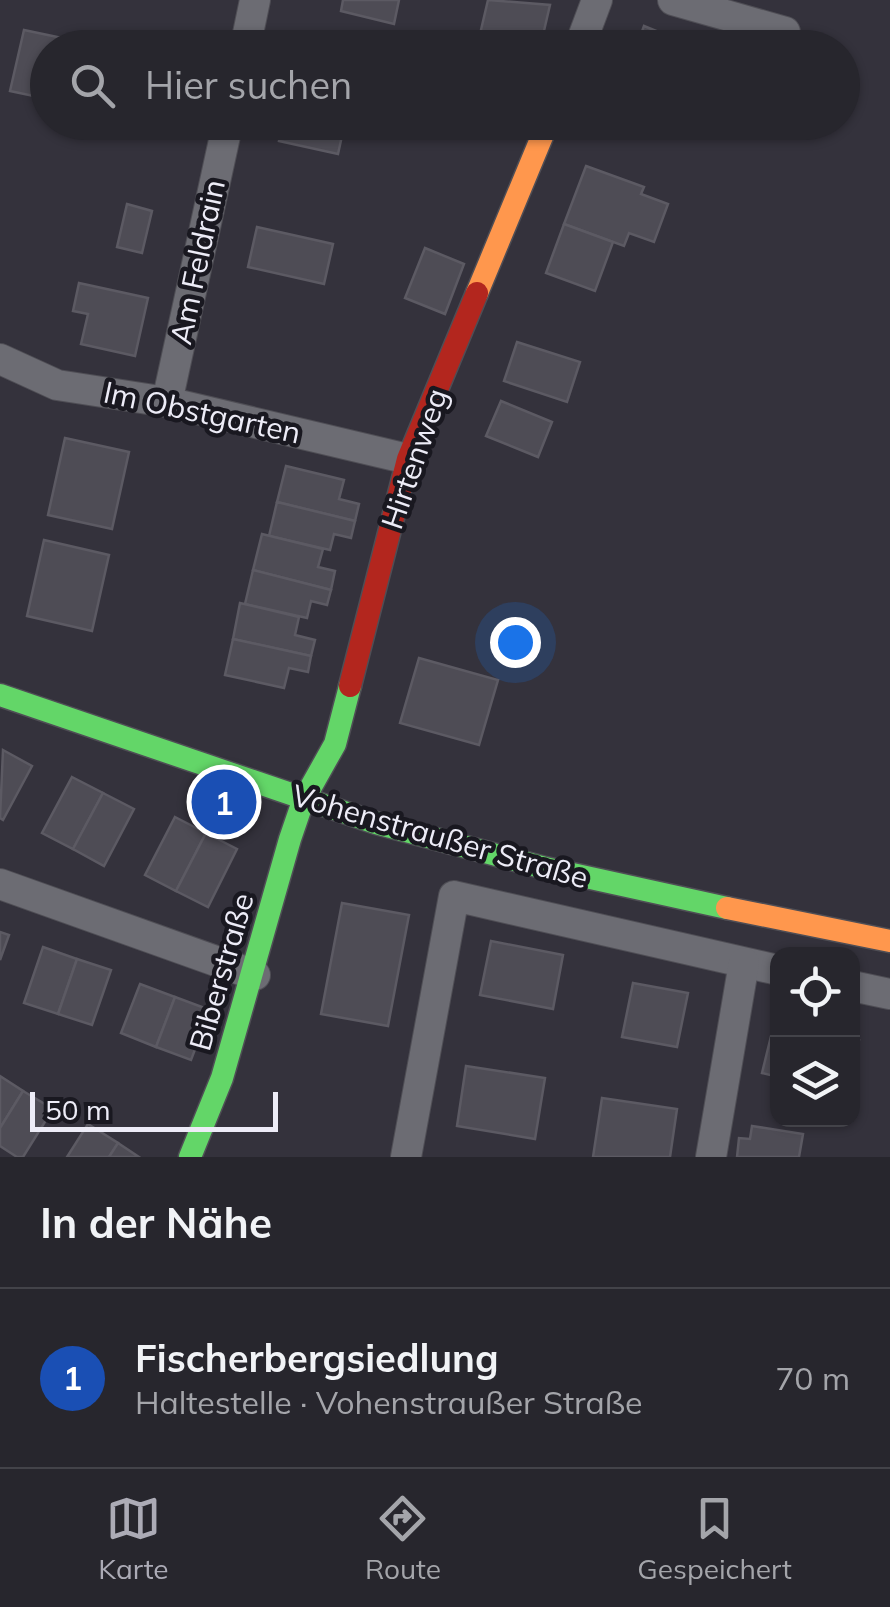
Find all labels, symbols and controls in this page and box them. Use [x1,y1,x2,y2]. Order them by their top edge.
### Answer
search box [30,30,860,140]
icon: search [65,58,120,113]
text: Hier suchen [145,61,352,109]
street label: Am Feldrain [161,176,233,348]
street label: Im Obstgarten [100,373,304,451]
street label: Hirtenweg [372,383,456,534]
your location [490,617,541,668]
pin: 1 [192,764,256,840]
street label: Vohenstraußer Straße [288,776,593,897]
street label: Biberstraße [180,889,262,1055]
map controls [770,947,860,1127]
button: locate [770,947,860,1037]
button: layers [770,1037,860,1127]
scale bar [30,1087,278,1132]
text: 50 m [45,1092,111,1127]
text: In der Nähe [40,1196,272,1249]
text: Fischerbergsiedlung [135,1334,499,1382]
text: 1 [63,1358,82,1398]
text: 70 m [775,1358,850,1398]
text: Haltestelle · Vohenstraußer Straße [135,1382,642,1422]
tab: Karte [98,1491,169,1586]
tab: Route [365,1491,441,1586]
tab: Gespeichert [637,1491,792,1586]

